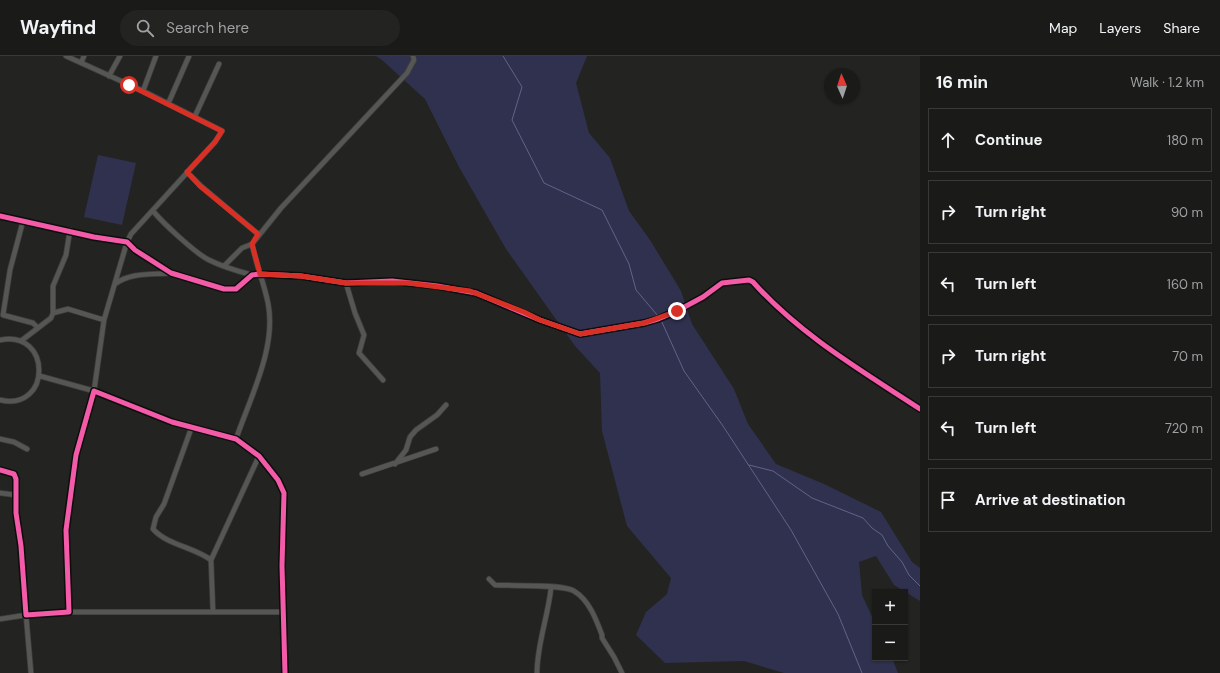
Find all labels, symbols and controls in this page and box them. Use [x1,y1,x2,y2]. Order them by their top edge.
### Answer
search box [120,10,400,46]
text: Wayfind [20,15,96,40]
icon: search [134,17,156,39]
text: Search here [166,18,249,38]
text: Map [1049,19,1077,37]
text: Layers [1099,19,1141,37]
text: Share [1163,19,1200,37]
north arrow [824,68,860,104]
text: 16 min [936,71,988,93]
text: Walk · 1.2 km [1130,74,1204,91]
route start [120,76,138,94]
icon: ahead [937,129,959,151]
text: Continue [975,130,1043,150]
text: 180 m [1167,132,1203,149]
icon: right [937,201,959,223]
text: Turn right [975,202,1046,222]
text: 90 m [1171,204,1203,221]
icon: left [937,273,959,295]
text: Turn left [975,274,1036,294]
text: 160 m [1167,276,1203,293]
route end [668,302,686,320]
icon: right [937,345,959,367]
text: Turn right [975,346,1046,366]
text: 70 m [1172,348,1203,365]
icon: left [937,417,959,439]
text: Turn left [975,418,1036,438]
text: 720 m [1165,420,1203,437]
icon: arrive [937,489,959,511]
text: Arrive at destination [975,490,1126,510]
map controls [872,589,908,661]
button: + [872,589,908,625]
button: − [872,625,908,661]

